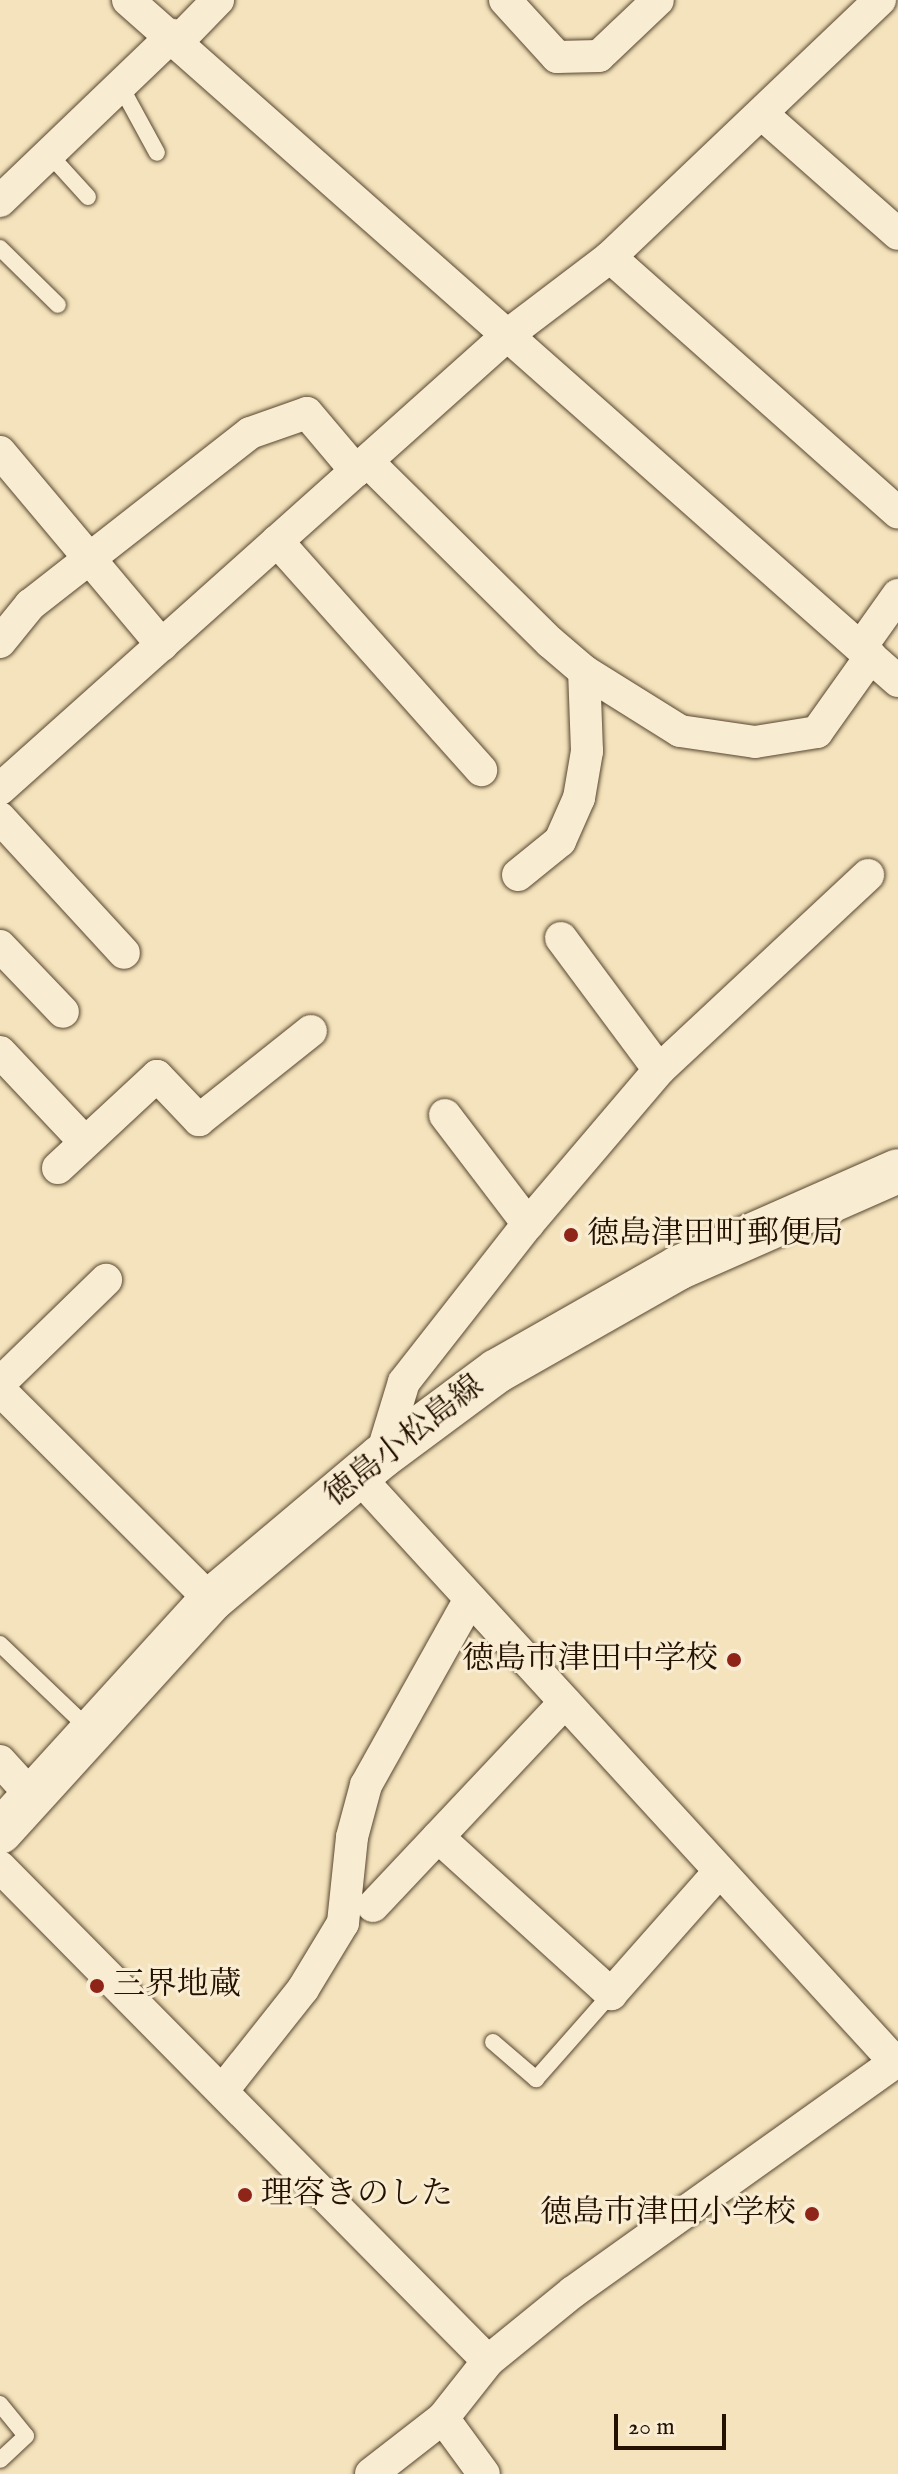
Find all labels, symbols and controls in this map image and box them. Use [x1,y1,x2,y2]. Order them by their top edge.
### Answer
place label: 徳島津田町郵便局 [587,1216,843,1254]
marker: 徳島津田町郵便局 [562,1226,580,1244]
street label: 徳島小松島線 [318,1368,492,1516]
place label: 徳島市津田中学校 [462,1641,718,1679]
marker: 徳島市津田中学校 [725,1651,743,1669]
place label: 三界地蔵 [113,1967,241,2005]
marker: 三界地蔵 [88,1977,106,1995]
place label: 理容きのした [261,2176,453,2214]
marker: 理容きのした [236,2186,254,2204]
place label: 徳島市津田小学校 [540,2195,796,2233]
marker: 徳島市津田小学校 [803,2205,821,2223]
scale bar [618,2398,730,2448]
text: 20 m [628,2412,675,2443]

